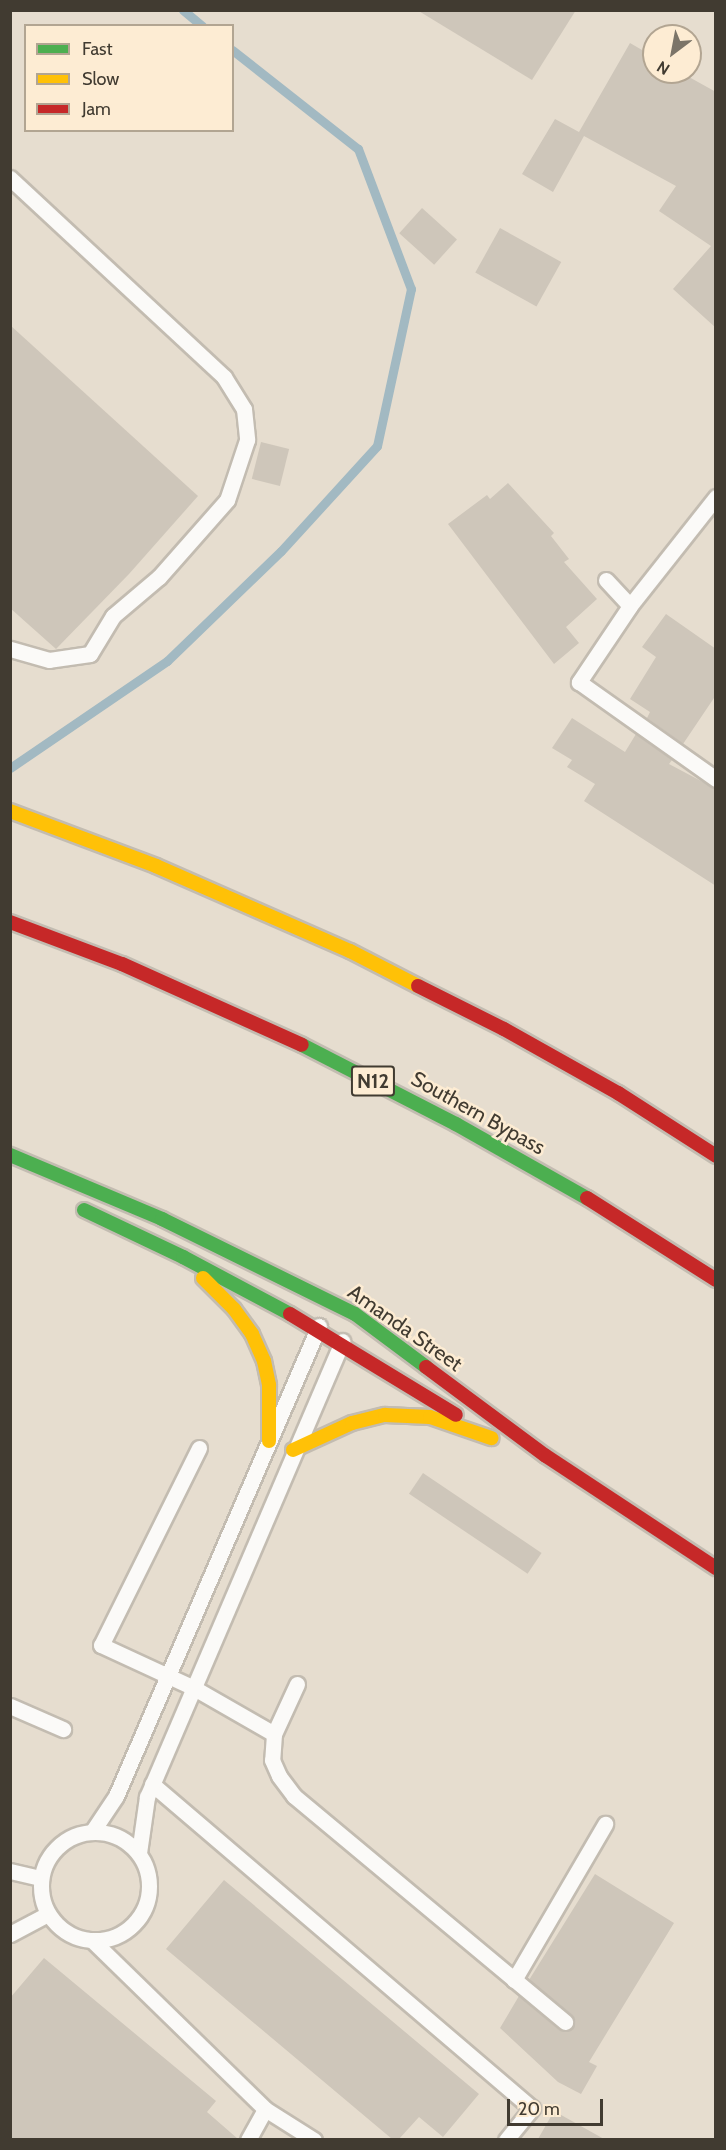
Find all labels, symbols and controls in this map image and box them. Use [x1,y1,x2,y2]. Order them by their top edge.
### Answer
legend [24,24,234,132]
north arrow [642,24,702,84]
text: Fast [82,38,113,60]
text: N [653,57,673,79]
text: Slow [82,68,119,90]
text: Jam [82,98,111,120]
road number: N12 [350,1064,395,1098]
street label: Southern Bypass [407,1066,549,1160]
street label: Amanda Street [343,1279,467,1377]
scale bar [510,2087,606,2125]
text: 20 m [518,2098,560,2120]

